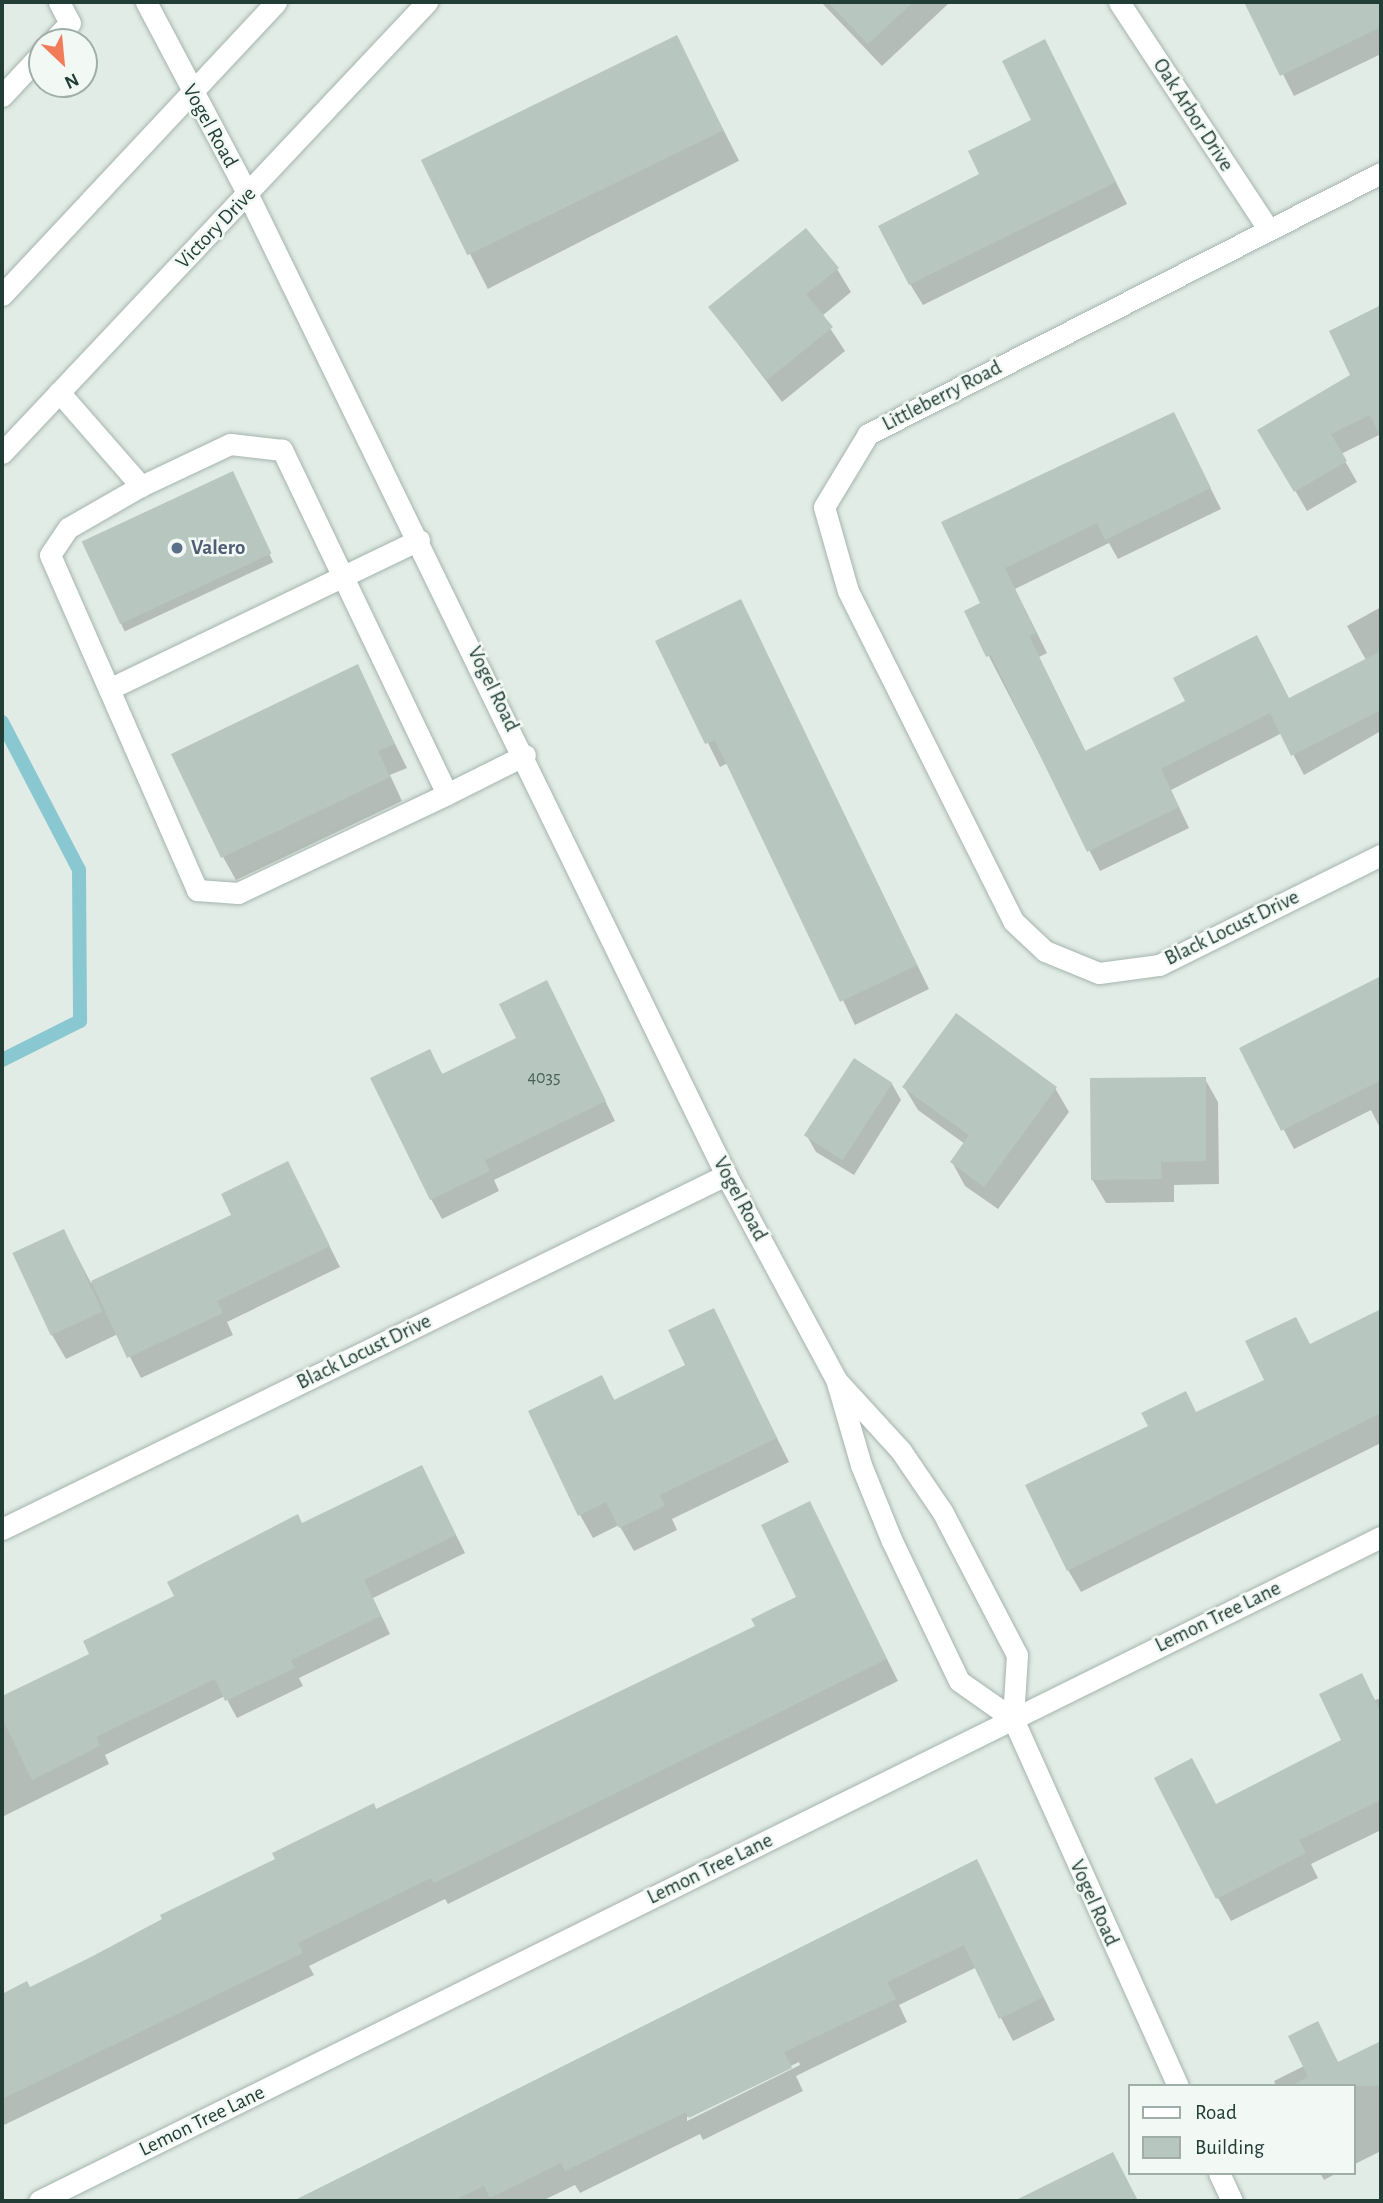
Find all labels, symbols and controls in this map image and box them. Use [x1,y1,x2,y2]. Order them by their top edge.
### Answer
north arrow [28,28,98,98]
street label: Oak Arbor Drive [1147,54,1239,176]
text: N [61,69,82,92]
street label: Vogel Road [177,80,243,172]
street label: Victory Drive [171,182,261,274]
street label: Littleberry Road [878,355,1006,437]
place label: Valero [191,535,245,561]
marker: Valero [169,540,185,556]
street label: Vogel Road [462,642,524,736]
street label: Black Locust Drive [1161,885,1303,971]
house number: 4035 [527,1067,561,1089]
street label: Vogel Road [707,1153,773,1245]
street label: Black Locust Drive [293,1309,435,1395]
street label: Lemon Tree Lane [1151,1576,1285,1658]
street label: Lemon Tree Lane [643,1828,777,1910]
street label: Vogel Road [1064,1856,1124,1950]
street label: Lemon Tree Lane [135,2080,269,2162]
legend [1128,2084,1355,2175]
text: Road [1195,2102,1237,2123]
text: Building [1195,2137,1264,2158]

